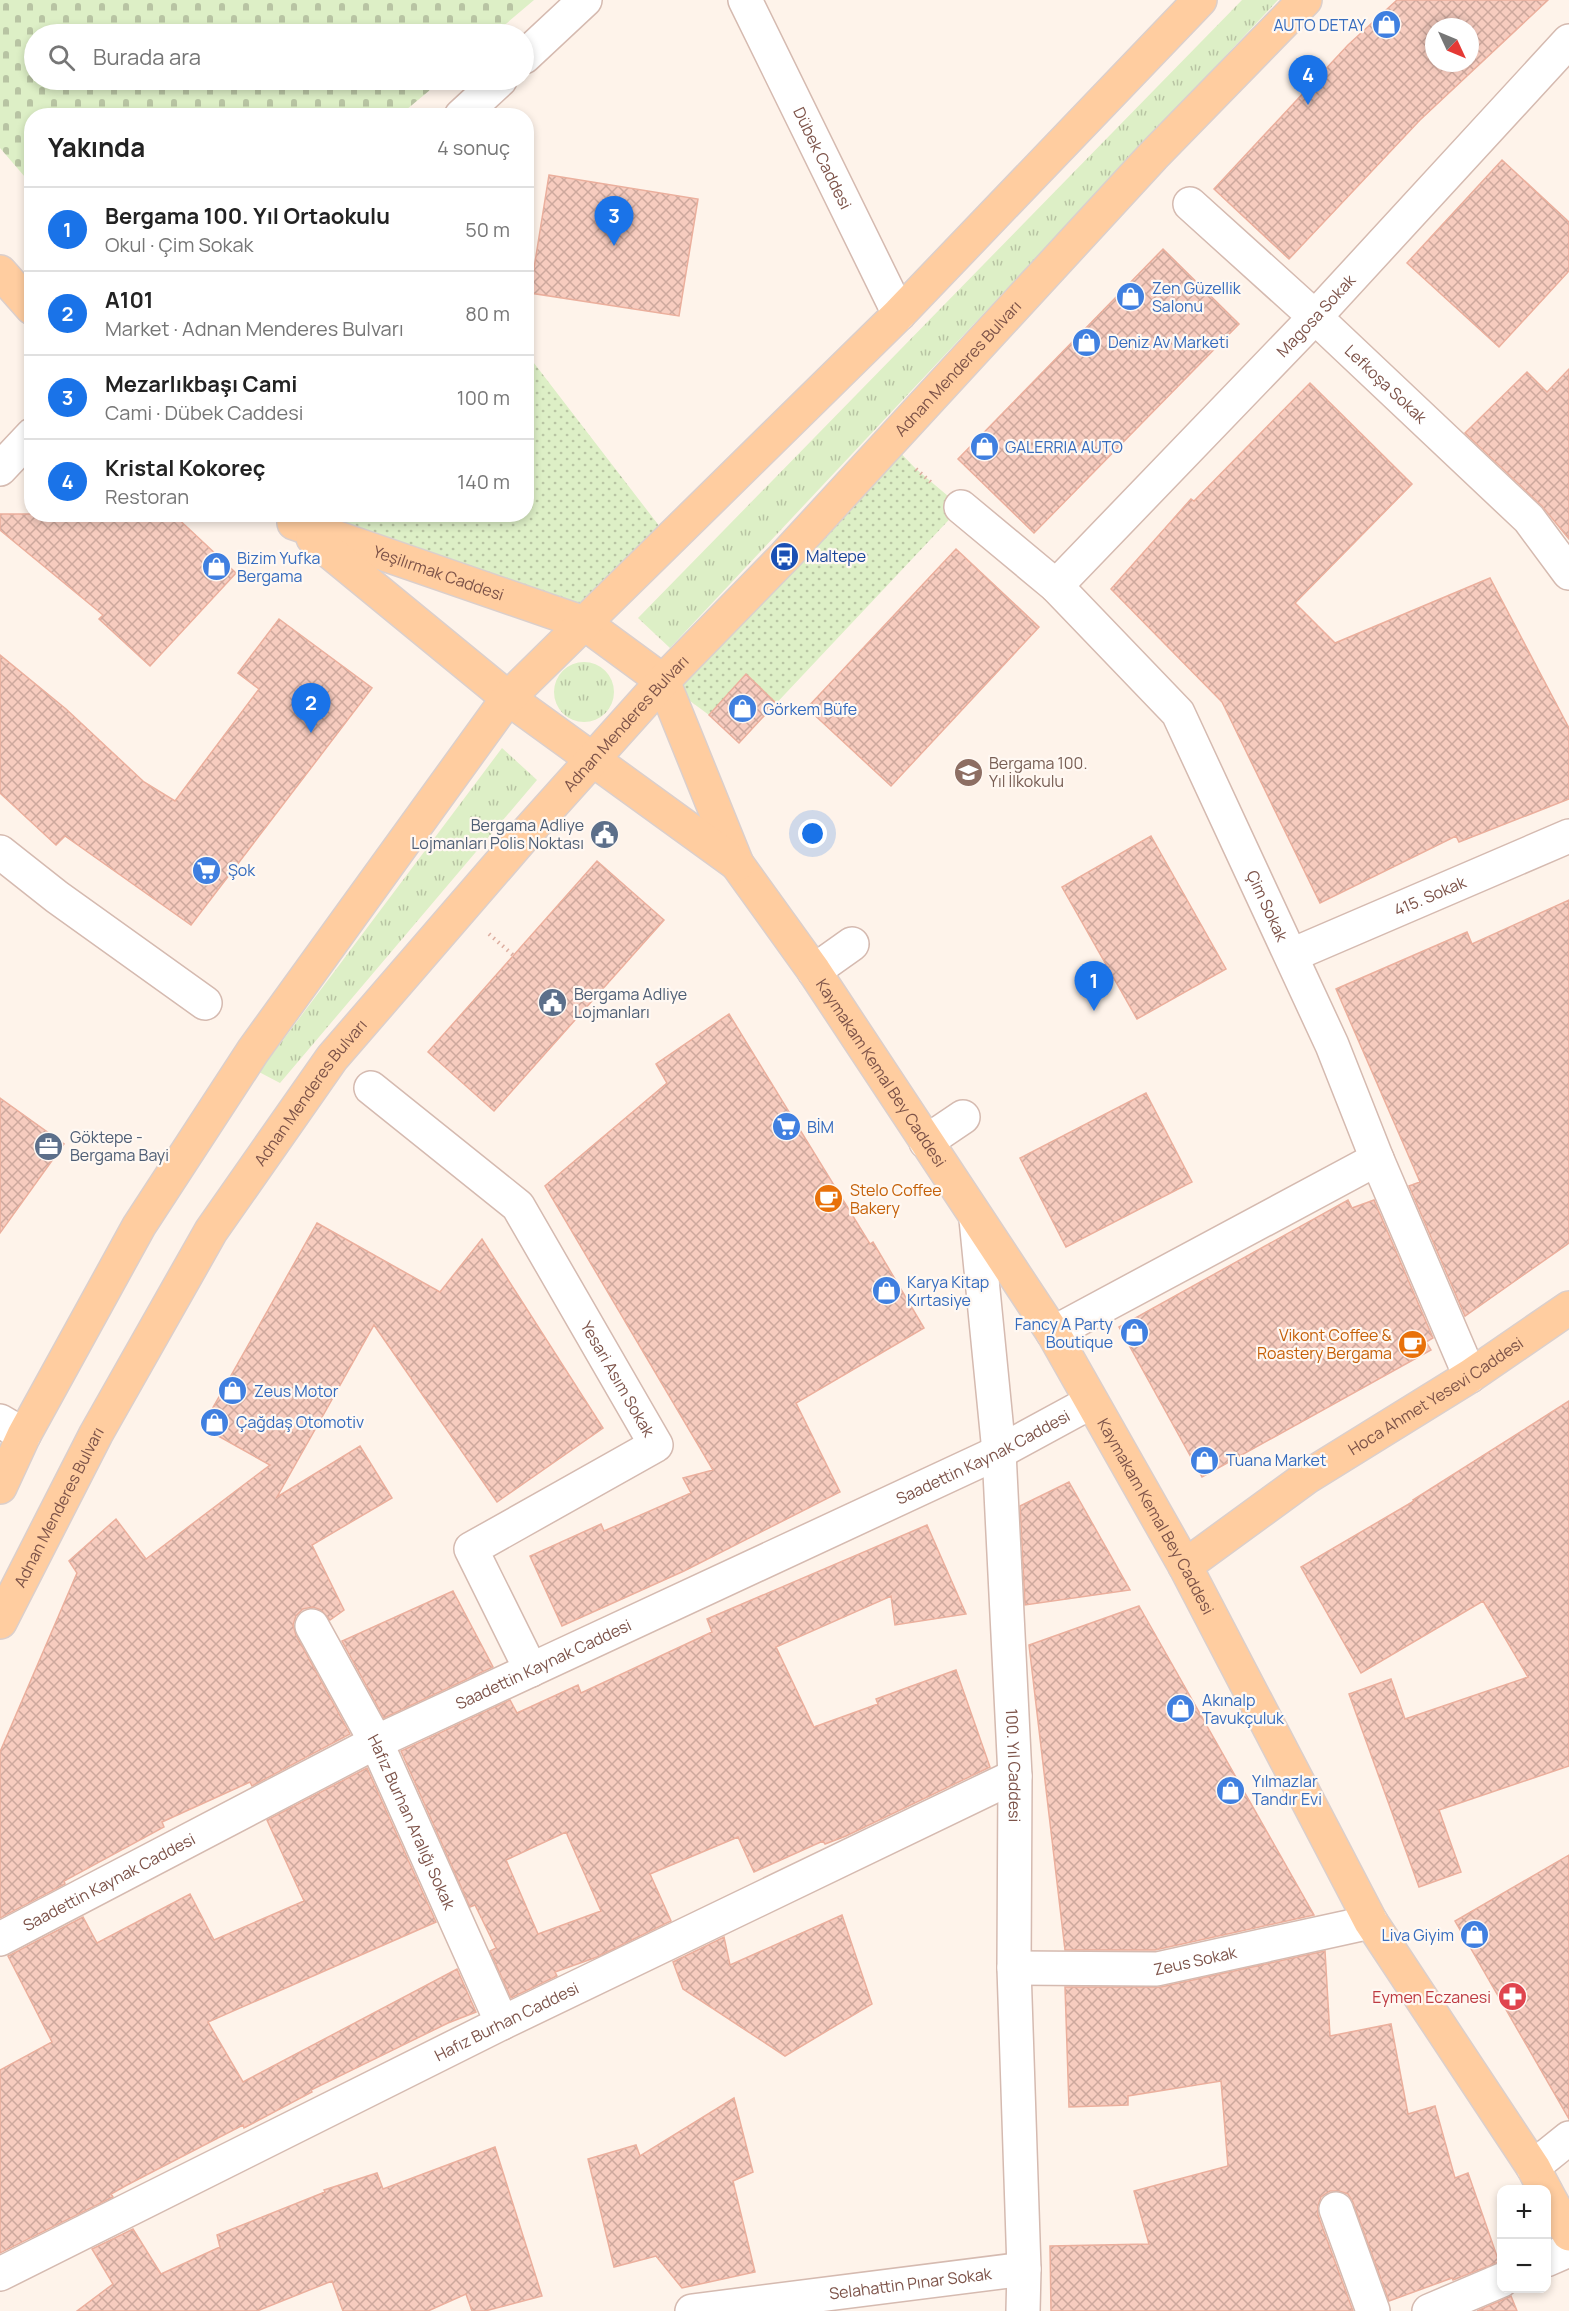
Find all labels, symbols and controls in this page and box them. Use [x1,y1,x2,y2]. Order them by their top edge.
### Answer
shop icon: AUTO DETAY [1371,9,1403,41]
place label: AUTO DETAY [1273,14,1366,36]
north arrow [1425,18,1479,72]
search box [24,24,534,90]
icon: search [45,41,78,74]
text: Burada ara [93,42,201,72]
pin: 4 [1288,56,1328,105]
street label: Dübek Caddesi [788,103,857,213]
text: Yakında [48,129,145,165]
text: 4 sonuç [437,134,510,161]
pin: 3 [594,196,634,246]
text: Bergama 100. Yıl Ortaokulu [105,201,390,231]
text: 1 [63,216,72,243]
text: 50 m [465,216,510,243]
text: Okul · Çim Sokak [105,231,254,258]
street label: Magosa Sokak [1271,269,1361,362]
place label: Zen Güzellik Salonu [1152,277,1242,317]
shop icon: Zen Güzellik Salonu [1115,281,1147,313]
text: A101 [105,285,154,315]
street label: Adnan Menderes Bulvarı [890,296,1026,441]
text: 2 [62,300,73,327]
text: 80 m [465,300,510,327]
text: Market · Adnan Menderes Bulvarı [105,315,404,342]
shop icon: Deniz Av Marketi [1071,326,1103,358]
place label: Deniz Av Marketi [1108,331,1229,353]
street label: Lefkoşa Sokak [1340,340,1433,429]
text: Mezarlıkbaşı Cami [105,369,297,399]
text: 3 [62,384,73,411]
text: 100 m [457,384,510,411]
text: Cami · Dübek Caddesi [105,399,303,426]
shop icon: GALERRIA AUTO [968,431,1000,463]
place label: GALERRIA AUTO [1005,436,1123,458]
text: Kristal Kokoreç [105,453,266,483]
text: 4 [61,468,74,495]
text: 140 m [457,468,510,495]
text: Restoran [105,483,189,510]
street label: Yeşilırmak Caddesi [370,540,507,606]
bus stop icon: Maltepe [769,540,801,572]
place label: Maltepe [806,545,866,567]
place label: Bizim Yufka Bergama [237,547,320,587]
shop icon: Bizim Yufka Bergama [200,551,232,583]
street label: Adnan Menderes Bulvarı [558,650,694,796]
pin: 2 [292,684,330,733]
shop icon: Görkem Büfe [726,693,758,725]
place label: Görkem Büfe [763,698,857,720]
place label: Bergama 100. Yıl İlkokulu [989,752,1087,792]
school or university icon: Bergama 100. Yıl İlkokulu [952,756,984,788]
place label: Bergama Adliye Lojmanları Polis Noktası [411,814,584,854]
public building icon: Bergama Adliye Lojmanları Polis Noktası [589,818,621,850]
your location [798,819,827,848]
supermarket icon: Şok [191,854,223,886]
place label: Şok [228,859,256,881]
street label: Çim Sokak [1241,866,1294,946]
street label: 415. Sokak [1390,870,1470,921]
pin: 1 [1074,962,1114,1011]
street label: Kaymakam Kemal Bey Caddesi [811,974,951,1171]
place label: Bergama Adliye Lojmanları [574,983,687,1023]
public building icon: Bergama Adliye Lojmanları [537,987,569,1019]
street label: Adnan Menderes Bulvarı [249,1014,372,1170]
supermarket icon: BİM [770,1111,802,1143]
place label: BİM [807,1116,834,1138]
place label: Göktepe - Bergama Bayi [70,1126,169,1166]
office icon: Göktepe - Bergama Bayi [33,1130,65,1162]
place label: Stelo Coffee Bakery [850,1179,942,1219]
cafe icon: Stelo Coffee Bakery [813,1183,845,1215]
place label: Karya Kitap Kırtasiye [907,1271,989,1311]
shop icon: Karya Kitap Kırtasiye [870,1275,902,1307]
place label: Fancy A Party Boutique [1015,1313,1114,1353]
street label: Yesari Asım Sokak [576,1317,660,1442]
shop icon: Fancy A Party Boutique [1118,1317,1150,1349]
place label: Vikont Coffee & Roastery Bergama [1257,1324,1393,1364]
cafe icon: Vikont Coffee & Roastery Bergama [1397,1328,1429,1360]
street label: Hoca Ahmet Yesevi Caddesi [1344,1332,1527,1460]
shop icon: Zeus Motor [217,1375,249,1407]
place label: Zeus Motor [254,1380,339,1402]
street label: Saadettin Kaynak Caddesi [892,1405,1074,1509]
shop icon: Çağdaş Otomotiv [199,1406,231,1438]
place label: Çağdaş Otomotiv [236,1411,364,1433]
street label: Kaymakam Kemal Bey Caddesi [1093,1414,1219,1618]
street label: Adnan Menderes Bulvarı [9,1423,109,1591]
shop icon: Tuana Market [1189,1444,1221,1476]
place label: Tuana Market [1226,1449,1326,1471]
street label: Saadettin Kaynak Caddesi [452,1614,635,1715]
place label: Akınalp Tavukçuluk [1202,1689,1285,1729]
shop icon: Akınalp Tavukçuluk [1165,1693,1197,1725]
street label: 100. Yıl Caddesi [1001,1708,1026,1822]
street label: Hafız Burhan Aralığı Sokak [363,1730,461,1914]
place label: Yılmazlar Tandır Evi [1252,1770,1322,1810]
shop icon: Yılmazlar Tandır Evi [1215,1774,1247,1806]
street label: Saadettin Kaynak Caddesi [19,1828,199,1936]
shop icon: Liva Giyim [1459,1919,1491,1951]
place label: Liva Giyim [1382,1924,1454,1946]
street label: Zeus Sokak [1152,1941,1240,1980]
street label: Hafız Burhan Caddesi [431,1977,582,2066]
pharmacy icon: Eymen Eczanesi [1496,1981,1528,2013]
place label: Eymen Eczanesi [1372,1986,1491,2008]
map controls [1497,2185,1551,2293]
button: + [1497,2185,1551,2239]
button: − [1497,2239,1551,2293]
street label: Selahattin Pınar Sokak [828,2262,994,2305]

